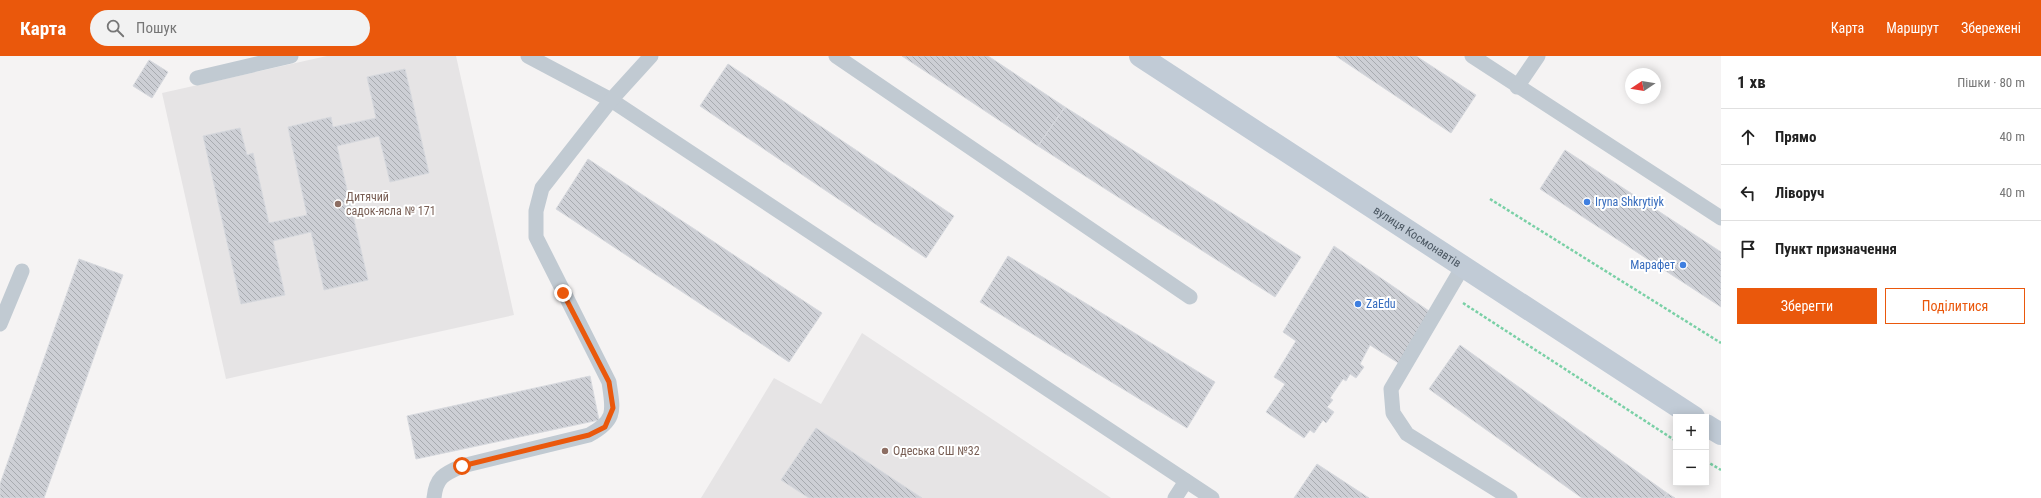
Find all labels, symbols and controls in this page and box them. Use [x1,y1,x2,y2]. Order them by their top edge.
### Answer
search box [90,10,370,46]
text: Карта [20,17,66,40]
icon: search [104,17,126,39]
text: Пошук [136,19,177,37]
text: Карта [1831,20,1864,36]
text: Маршрут [1886,20,1939,36]
text: Збережені [1961,20,2021,36]
north arrow [1625,68,1661,104]
text: 1 хв [1737,72,1766,92]
text: Пішки · 80 m [1957,75,2025,90]
icon: ahead [1737,126,1759,148]
text: Прямо [1775,128,1816,146]
text: 40 m [1999,129,2025,144]
icon: left [1737,182,1759,204]
text: Ліворуч [1775,184,1824,202]
text: 40 m [1999,185,2025,200]
place label: Дитячий садок-ясла № 171 [346,190,436,218]
place label: Iryna Shkrytiyk [1595,195,1665,209]
marker: Iryna Shkrytiyk [1582,197,1592,207]
marker: Дитячий садок-ясла № 171 [333,199,343,209]
street label: вулиця Космонавтів [1371,203,1464,270]
icon: arrive [1737,238,1759,260]
text: Пункт призначення [1775,240,1897,258]
place label: Марафет [1630,258,1675,272]
marker: Марафет [1678,260,1688,270]
route end [554,284,572,302]
button: Зберегти [1737,288,1877,324]
button: Поділитися [1885,288,2025,324]
place label: ZaEdu [1366,297,1396,311]
marker: ZaEdu [1353,299,1363,309]
map controls [1673,414,1709,486]
button: + [1673,414,1709,450]
place label: Одеська СШ №32 [893,444,980,458]
marker: Одеська СШ №32 [880,446,890,456]
button: − [1673,450,1709,486]
route start [453,457,471,475]

